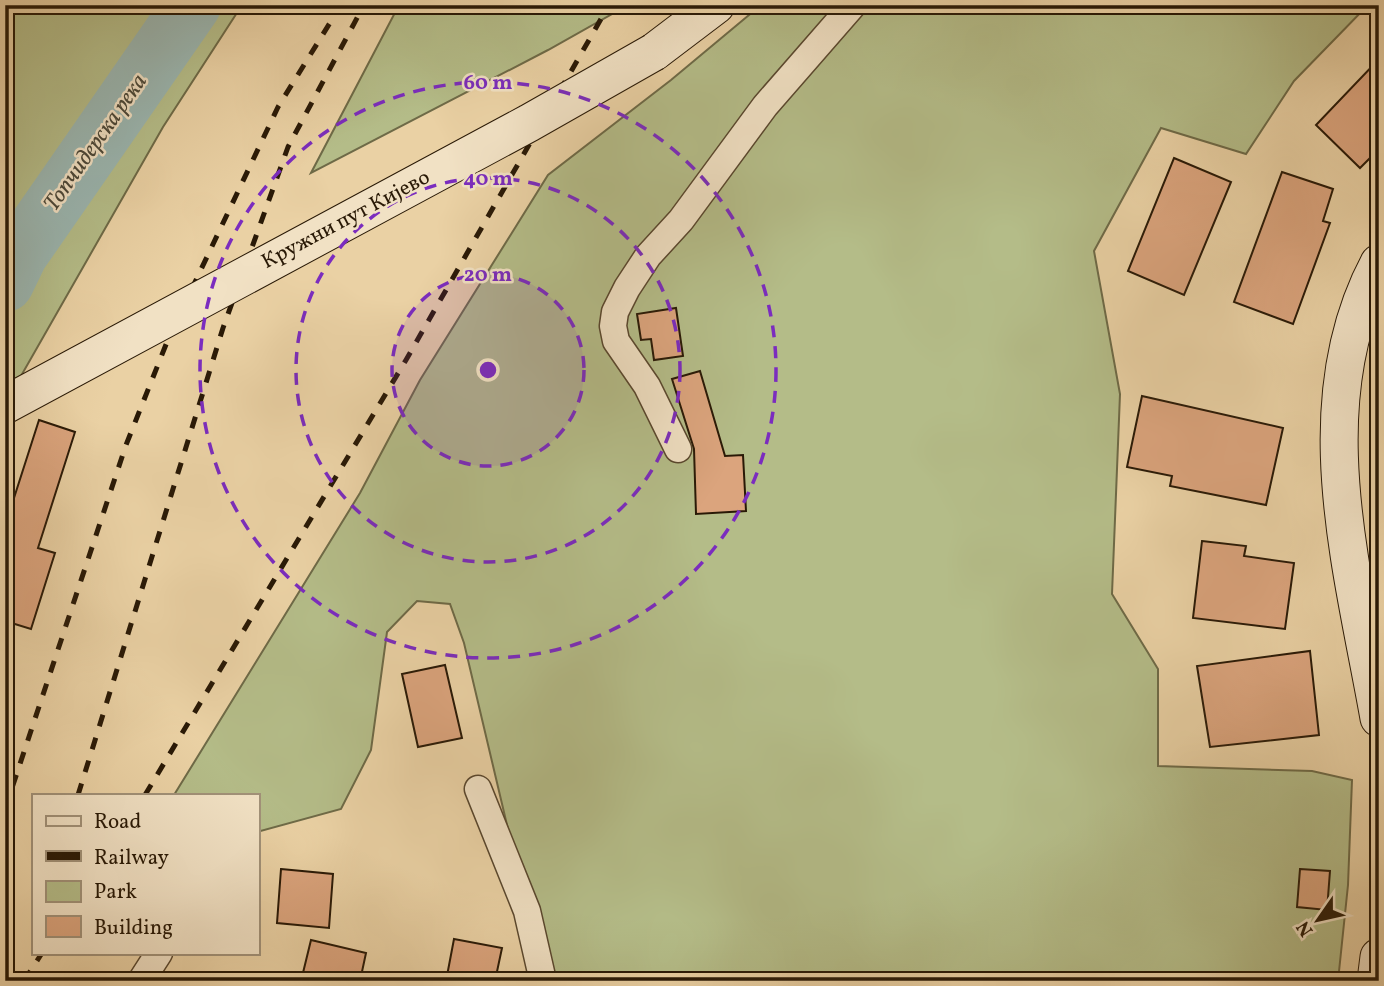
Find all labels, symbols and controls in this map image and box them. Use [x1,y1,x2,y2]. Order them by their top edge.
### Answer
water label: Топчидерска река [37,68,155,218]
text: 60 m [464,69,512,98]
street label: Кружни пут Кијево [257,163,435,277]
text: 40 m [463,165,513,194]
text: 20 m [464,261,512,290]
centre of rings [476,358,500,382]
legend [32,794,259,954]
text: Road [94,808,141,837]
text: Railway [94,844,170,873]
text: Park [94,878,137,907]
north arrow [1282,884,1352,954]
text: Building [94,914,173,943]
text: N [1291,915,1320,941]

